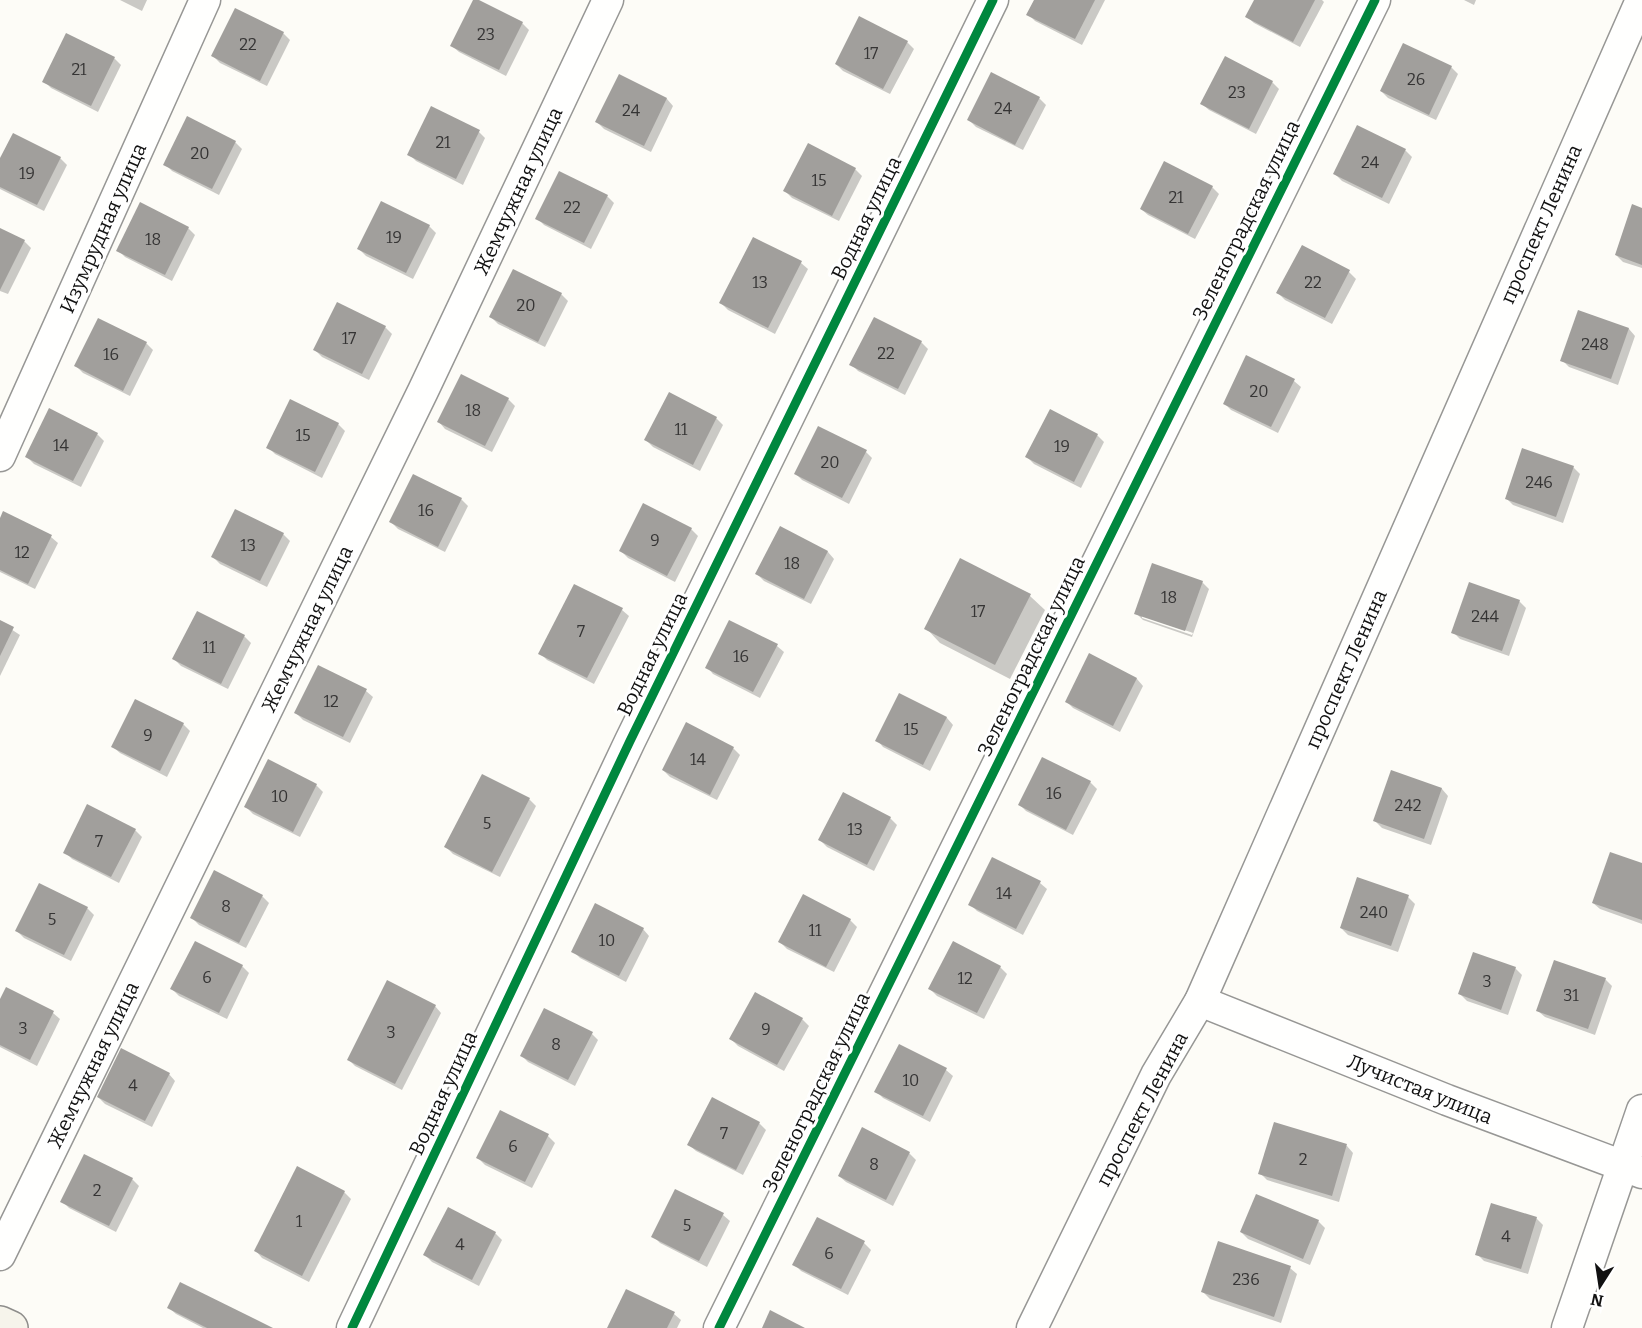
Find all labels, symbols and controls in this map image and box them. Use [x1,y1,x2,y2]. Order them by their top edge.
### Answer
house number: 23 [477,25,495,44]
house number: 22 [239,35,257,54]
house number: 17 [864,44,878,63]
house number: 21 [71,60,87,79]
house number: 26 [1407,70,1425,89]
house number: 23 [1228,83,1246,102]
house number: 24 [994,99,1013,118]
house number: 24 [622,101,641,120]
street label: Жемчужная улица [469,103,567,279]
street label: Зеленоградская улица [1187,116,1305,324]
house number: 21 [435,133,451,152]
street label: Изумрудная улица [55,139,151,317]
street label: проспект Ленина [1495,141,1587,307]
house number: 20 [191,144,209,163]
street label: Водная улица [826,152,906,284]
house number: 24 [1361,153,1380,172]
house number: 19 [19,164,35,183]
house number: 15 [811,171,827,190]
house number: 21 [1168,188,1184,207]
house number: 22 [563,198,581,217]
house number: 19 [386,228,402,247]
house number: 18 [145,230,161,249]
house number: 13 [752,273,768,292]
house number: 22 [1304,273,1322,292]
house number: 20 [517,296,535,315]
house number: 17 [342,329,356,348]
house number: 248 [1581,335,1609,354]
house number: 22 [877,344,895,363]
house number: 16 [103,345,119,364]
house number: 20 [1250,382,1268,401]
house number: 18 [465,401,481,420]
house number: 11 [675,420,688,439]
house number: 15 [295,426,311,445]
house number: 14 [53,436,70,455]
house number: 19 [1054,437,1070,456]
house number: 20 [821,453,839,472]
house number: 246 [1525,473,1553,492]
house number: 16 [418,501,434,520]
house number: 9 [650,531,660,550]
house number: 13 [240,536,256,555]
street label: Жемчужная улица [256,542,358,716]
house number: 12 [14,543,30,562]
street label: Зеленоградская улица [972,552,1090,760]
house number: 18 [784,554,800,573]
street label: проспект Ленина [1300,586,1392,752]
street label: Водная улица [612,588,692,720]
house number: 18 [1161,588,1177,607]
house number: 17 [971,602,985,621]
house number: 244 [1471,607,1499,626]
house number: 7 [577,622,585,641]
house number: 11 [203,638,216,657]
house number: 16 [733,647,749,666]
house number: 12 [323,692,339,711]
house number: 15 [903,720,919,739]
house number: 9 [143,726,153,745]
house number: 14 [690,750,707,769]
house number: 16 [1046,784,1062,803]
house number: 10 [272,787,288,806]
house number: 242 [1395,796,1421,815]
house number: 5 [483,814,491,833]
house number: 13 [847,820,863,839]
house number: 7 [95,832,103,851]
house number: 14 [996,884,1013,903]
house number: 8 [221,897,231,916]
house number: 240 [1360,903,1388,922]
house number: 5 [48,910,56,929]
house number: 11 [809,921,822,940]
house number: 10 [599,931,615,950]
house number: 6 [202,968,212,987]
house number: 12 [957,969,973,988]
house number: 3 [1482,972,1492,991]
street label: Жемчужная улица [42,978,144,1152]
house number: 31 [1563,986,1579,1005]
street label: Зеленоградская улица [757,988,875,1196]
house number: 3 [18,1019,28,1038]
house number: 9 [761,1020,771,1039]
house number: 3 [386,1023,396,1042]
street label: Водная улица [404,1027,482,1159]
street label: проспект Ленина [1091,1028,1193,1190]
house number: 8 [551,1035,561,1054]
street label: Лучистая улица [1344,1049,1496,1129]
house number: 10 [903,1071,919,1090]
house number: 4 [128,1076,138,1095]
house number: 7 [720,1124,728,1143]
house number: 6 [508,1137,518,1156]
house number: 2 [1299,1150,1307,1169]
house number: 8 [869,1155,879,1174]
house number: 2 [93,1181,101,1200]
house number: 1 [296,1212,303,1231]
house number: 5 [683,1216,691,1235]
house number: 4 [1501,1227,1511,1246]
house number: 4 [455,1235,465,1254]
house number: 6 [824,1244,834,1263]
north arrow [1570,1256,1630,1316]
house number: 236 [1232,1270,1260,1289]
text: N [1589,1290,1605,1311]

